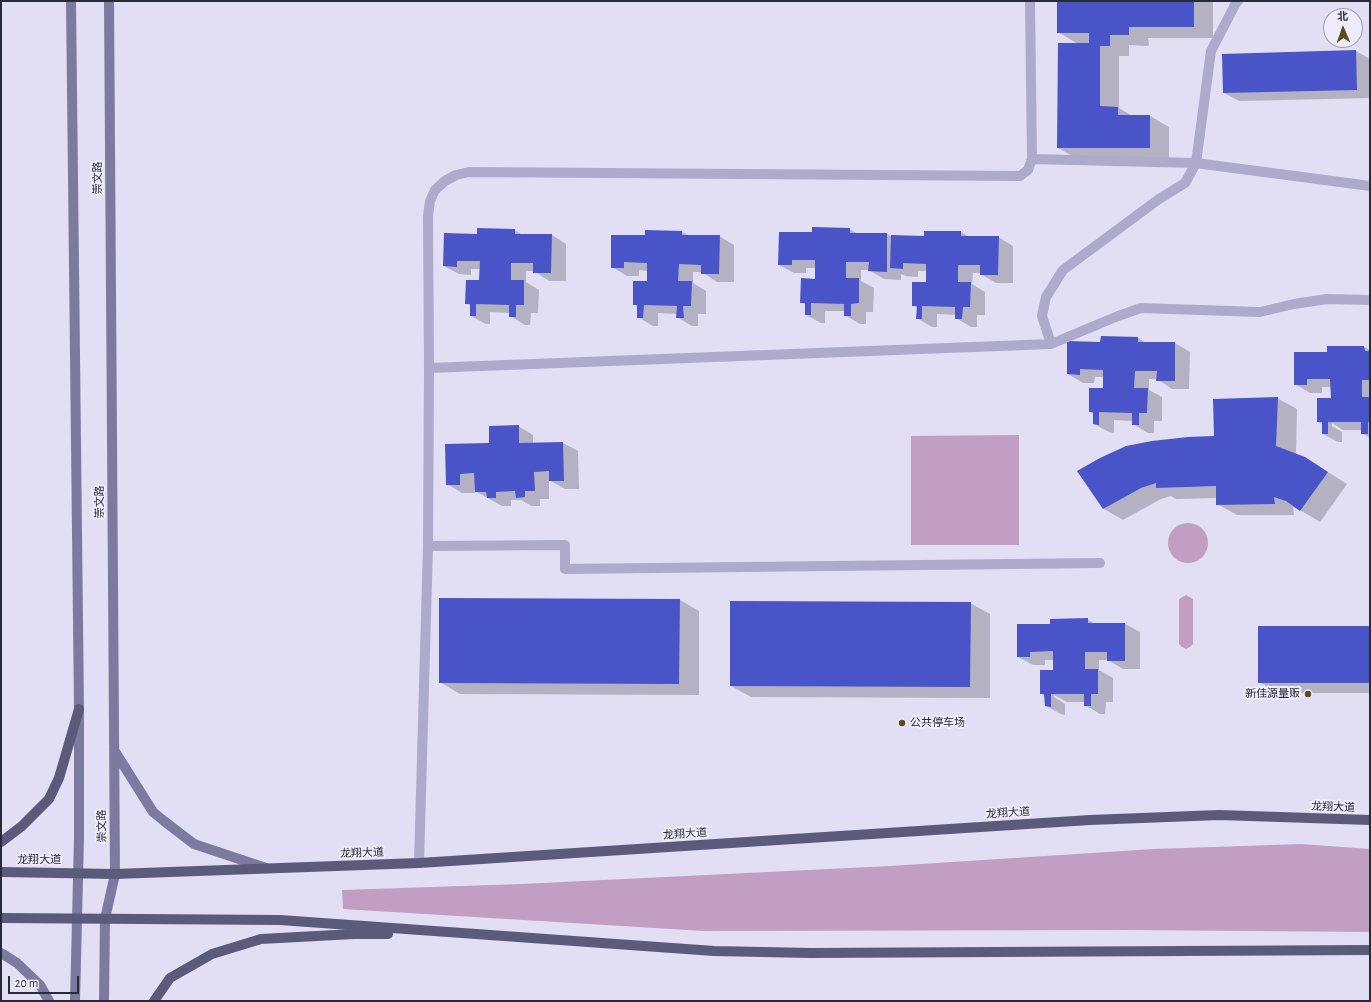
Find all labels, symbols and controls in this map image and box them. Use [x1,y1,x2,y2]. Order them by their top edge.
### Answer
north arrow [1323,8,1363,48]
text: 北 [1337,11,1348,22]
street label: 崇文路 [91,162,105,194]
street label: 崇文路 [93,486,107,518]
place label: 新佳源量贩 [1245,687,1300,701]
marker: 新佳源量贩 [1303,689,1313,699]
place label: 公共停车场 [910,716,965,730]
marker: 公共停车场 [897,718,907,728]
street label: 龙翔大道 [1311,800,1355,814]
street label: 龙翔大道 [986,805,1030,821]
street label: 崇文路 [95,809,109,843]
street label: 龙翔大道 [663,826,707,842]
street label: 龙翔大道 [340,846,384,860]
street label: 龙翔大道 [17,853,61,867]
scale bar [10,968,81,994]
text: 20 m [15,977,38,989]

